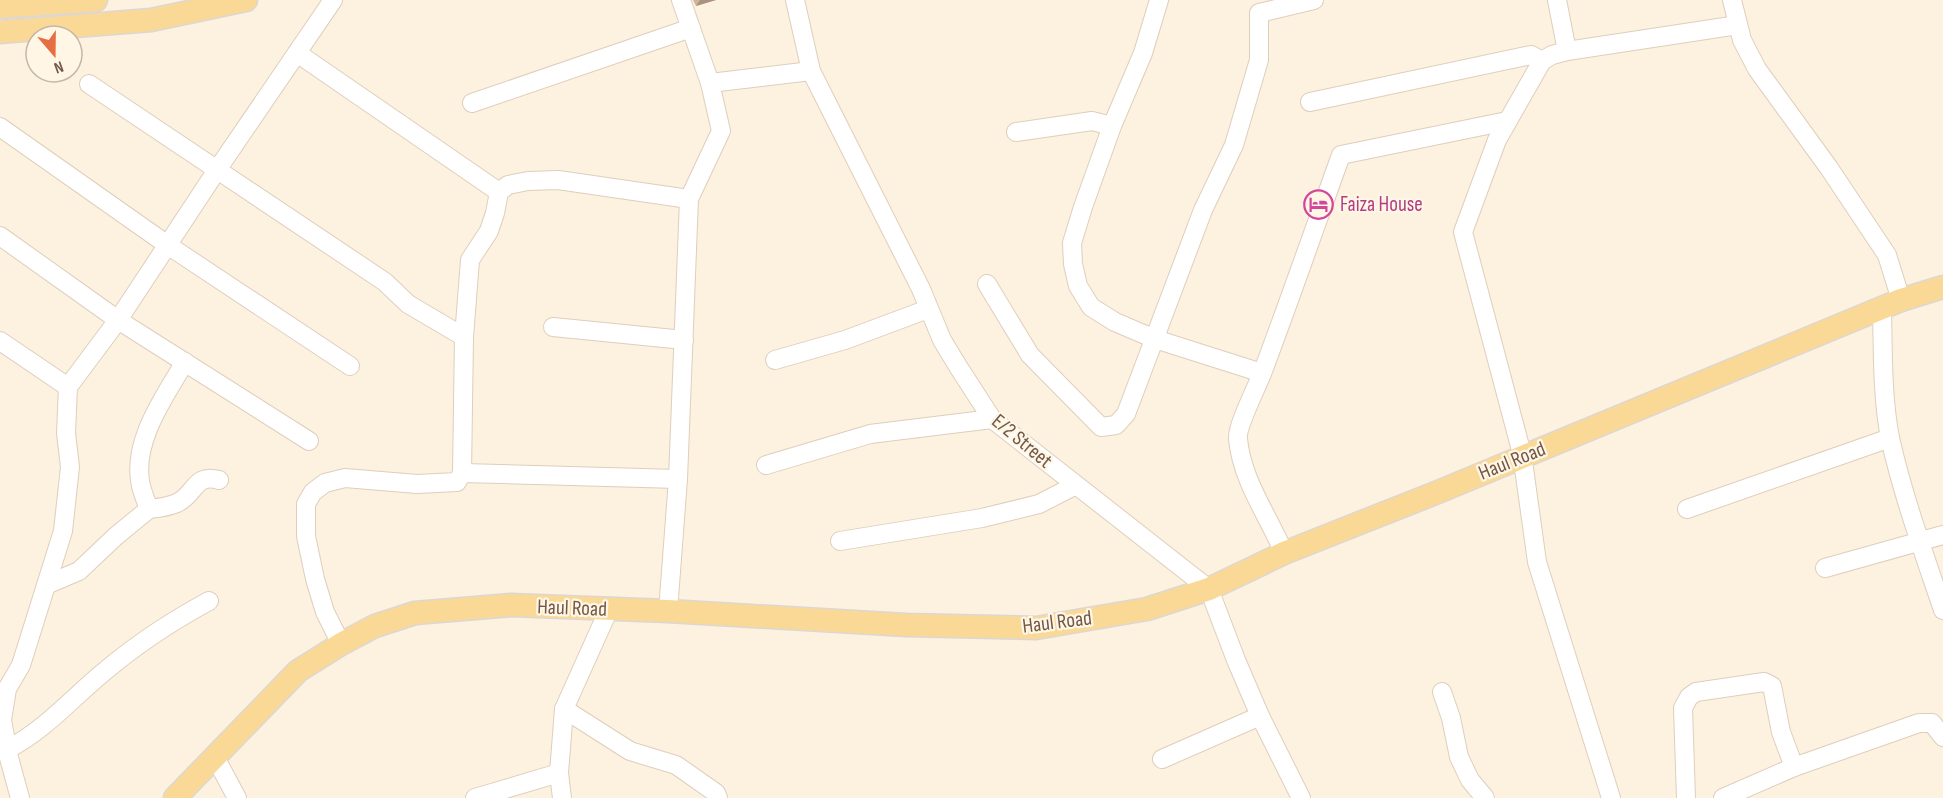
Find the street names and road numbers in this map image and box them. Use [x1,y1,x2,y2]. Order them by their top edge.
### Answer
street label: E/2 Street [987,409,1057,473]
street label: Haul Road [1475,436,1549,486]
street label: Haul Road [537,594,607,622]
street label: Haul Road [1021,605,1093,639]

